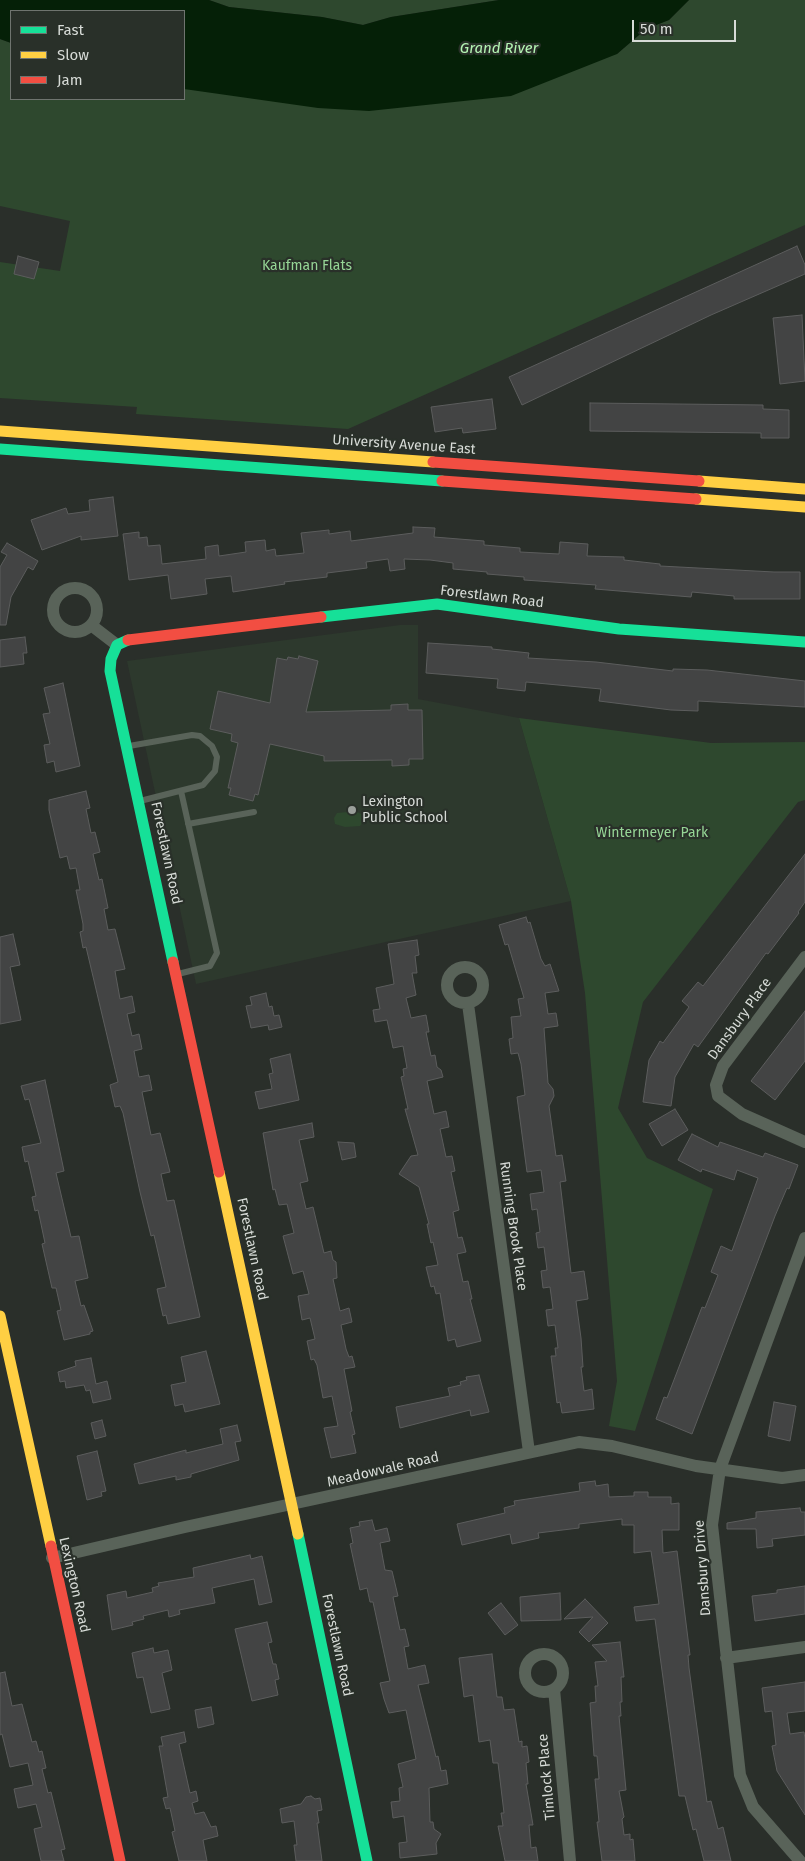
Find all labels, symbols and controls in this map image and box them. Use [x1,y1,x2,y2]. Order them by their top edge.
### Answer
legend [10,10,185,100]
scale bar [635,10,739,42]
text: 50 m [640,20,673,38]
text: Fast [57,21,84,39]
water label: Grand River [460,40,538,58]
text: Slow [57,46,89,64]
text: Jam [57,71,83,89]
park label: Kaufman Flats [262,258,352,274]
street label: University Avenue East [332,432,476,458]
street label: Forestlawn Road [439,582,545,612]
place label: Lexington Public School [362,794,448,826]
street label: Forestlawn Road [147,800,185,906]
marker: Lexington Public School [346,804,358,816]
park label: Wintermeyer Park [596,825,708,841]
street label: Dansbury Place [705,975,775,1063]
street label: Running Brook Place [496,1160,530,1292]
street label: Forestlawn Road [233,1196,271,1302]
street label: Meadowvale Road [325,1449,441,1491]
street label: Dansbury Drive [691,1519,715,1617]
street label: Lexington Road [55,1536,93,1634]
street label: Forestlawn Road [318,1592,356,1698]
street label: Timlock Place [535,1733,559,1821]

